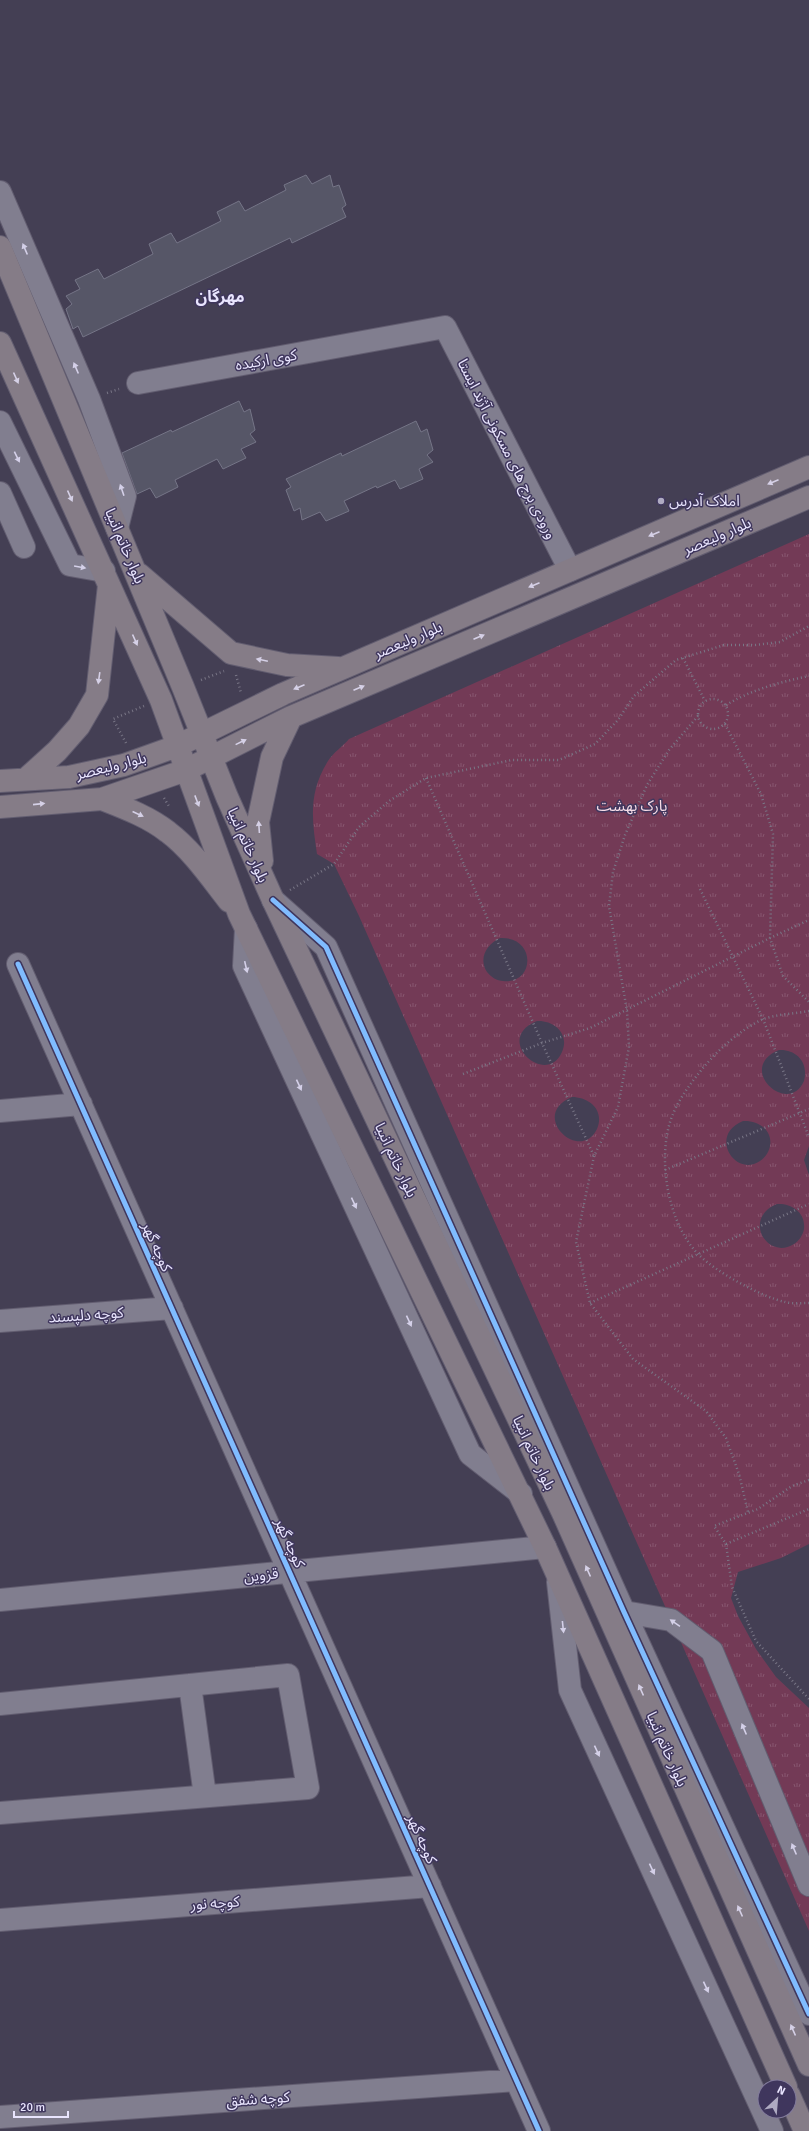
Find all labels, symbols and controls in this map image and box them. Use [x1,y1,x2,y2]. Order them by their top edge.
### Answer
one-way arrow [21,243,27,255]
district label: مهرگان [195,287,245,307]
street label: کوی ارکیده [234,346,299,374]
street label: ورودی برج های مسکونی آژند ایستا [451,356,560,543]
one-way arrow [73,363,79,374]
one-way arrow [13,372,19,384]
one-way arrow [14,452,20,463]
one-way arrow [768,479,779,485]
one-way arrow [119,483,125,495]
one-way arrow [67,491,73,502]
place label: املاک آدرس [669,492,740,510]
marker: املاک آدرس [656,496,666,506]
street label: بلوار خاتم انبیا [99,506,149,587]
street label: بلوار ولیعصر [679,514,754,559]
one-way arrow [647,531,659,537]
one-way arrow [74,564,86,570]
one-way arrow [529,582,540,588]
street label: بلوار ولیعصر [370,618,445,663]
one-way arrow [473,634,484,640]
one-way arrow [132,635,138,646]
one-way arrow [256,657,268,663]
one-way arrow [96,672,102,684]
one-way arrow [294,684,305,690]
one-way arrow [354,685,365,691]
one-way arrow [235,738,247,745]
street label: بلوار ولیعصر [73,749,148,784]
one-way arrow [195,795,201,807]
park label: پارک بهشت [597,797,668,816]
one-way arrow [33,801,45,807]
street label: بلوار خاتم انبیا [222,805,273,886]
one-way arrow [132,811,144,817]
one-way arrow [255,821,262,833]
one-way arrow [244,960,250,973]
one-way arrow [296,1079,302,1090]
street label: بلوار خاتم انبیا [369,1120,421,1201]
one-way arrow [351,1197,357,1208]
street label: کوچه گهر [137,1218,176,1276]
street label: کوچه دلپسند [48,1303,125,1328]
one-way arrow [406,1315,412,1326]
street label: بلوار خاتم انبیا [507,1413,559,1494]
street label: کوچه گهر [270,1514,309,1572]
street label: قزوین [243,1564,280,1586]
one-way arrow [585,1565,591,1577]
one-way arrow [670,1619,681,1627]
one-way arrow [560,1621,566,1633]
one-way arrow [638,1685,644,1696]
street label: بلوار خاتم انبیا [641,1709,692,1790]
one-way arrow [741,1722,747,1734]
one-way arrow [595,1745,601,1757]
street label: کوچه گهر [402,1810,441,1868]
one-way arrow [791,1843,797,1854]
one-way arrow [649,1863,655,1874]
street label: کوچه نور [189,1892,241,1915]
one-way arrow [737,1905,743,1917]
one-way arrow [703,1981,709,1993]
one-way arrow [790,2024,796,2035]
north arrow [757,2079,797,2119]
text: N [775,2083,787,2098]
street label: کوچه شفق [225,2088,291,2111]
scale bar [14,2093,68,2119]
text: 20 m [20,2100,45,2115]

